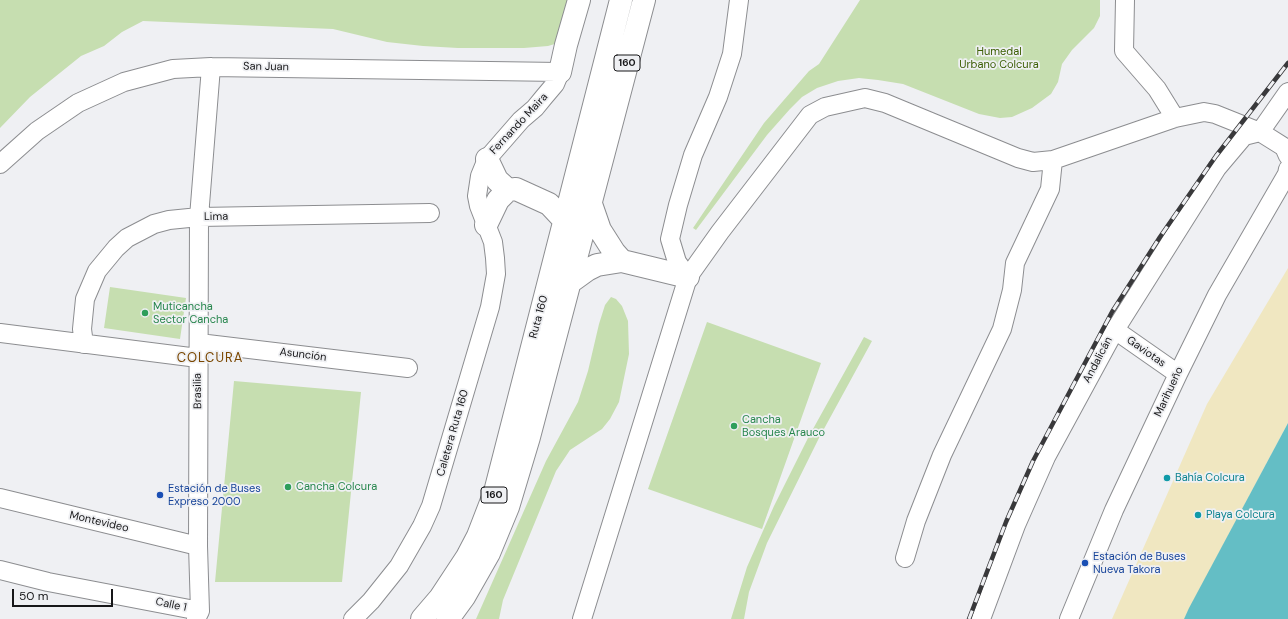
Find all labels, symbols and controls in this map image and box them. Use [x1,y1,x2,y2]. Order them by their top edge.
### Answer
park label: Humedal Urbano Colcura [959,45,1039,71]
road number: 160 [614,55,640,71]
street label: San Juan [243,60,289,74]
street label: Fernando Maira [487,91,551,157]
street label: Lima [204,210,228,224]
street label: Ruta 160 [527,294,551,340]
place label: Muticancha Sector Cancha [153,300,228,326]
marker: Muticancha Sector Cancha [140,308,150,318]
street label: Gaviotas [1124,334,1168,370]
street label: Andalicán [1080,335,1116,385]
street label: Asunción [279,346,327,364]
district label: COLCURA [177,351,243,367]
street label: Marihueño [1152,365,1186,419]
street label: Brasilia [191,373,205,409]
street label: Caletera Ruta 160 [434,388,472,478]
place label: Cancha Bosques Arauco [742,413,825,439]
marker: Cancha Bosques Arauco [729,421,739,431]
place label: Bahía Colcura [1175,471,1245,485]
marker: Bahía Colcura [1162,473,1172,483]
place label: Cancha Colcura [296,480,377,494]
place label: Estación de Buses Expreso 2000 [168,482,261,508]
marker: Cancha Colcura [283,482,293,492]
road number: 160 [481,487,507,503]
marker: Estación de Buses Expreso 2000 [155,490,165,500]
place label: Playa Colcura [1206,508,1275,522]
street label: Montevideo [68,509,130,535]
marker: Playa Colcura [1193,510,1203,520]
place label: Estación de Buses Nueva Takora [1093,550,1186,576]
marker: Estación de Buses Nueva Takora [1080,558,1090,568]
scale bar [14,581,115,607]
text: 50 m [19,588,48,604]
street label: Calle 1 [154,595,188,615]

